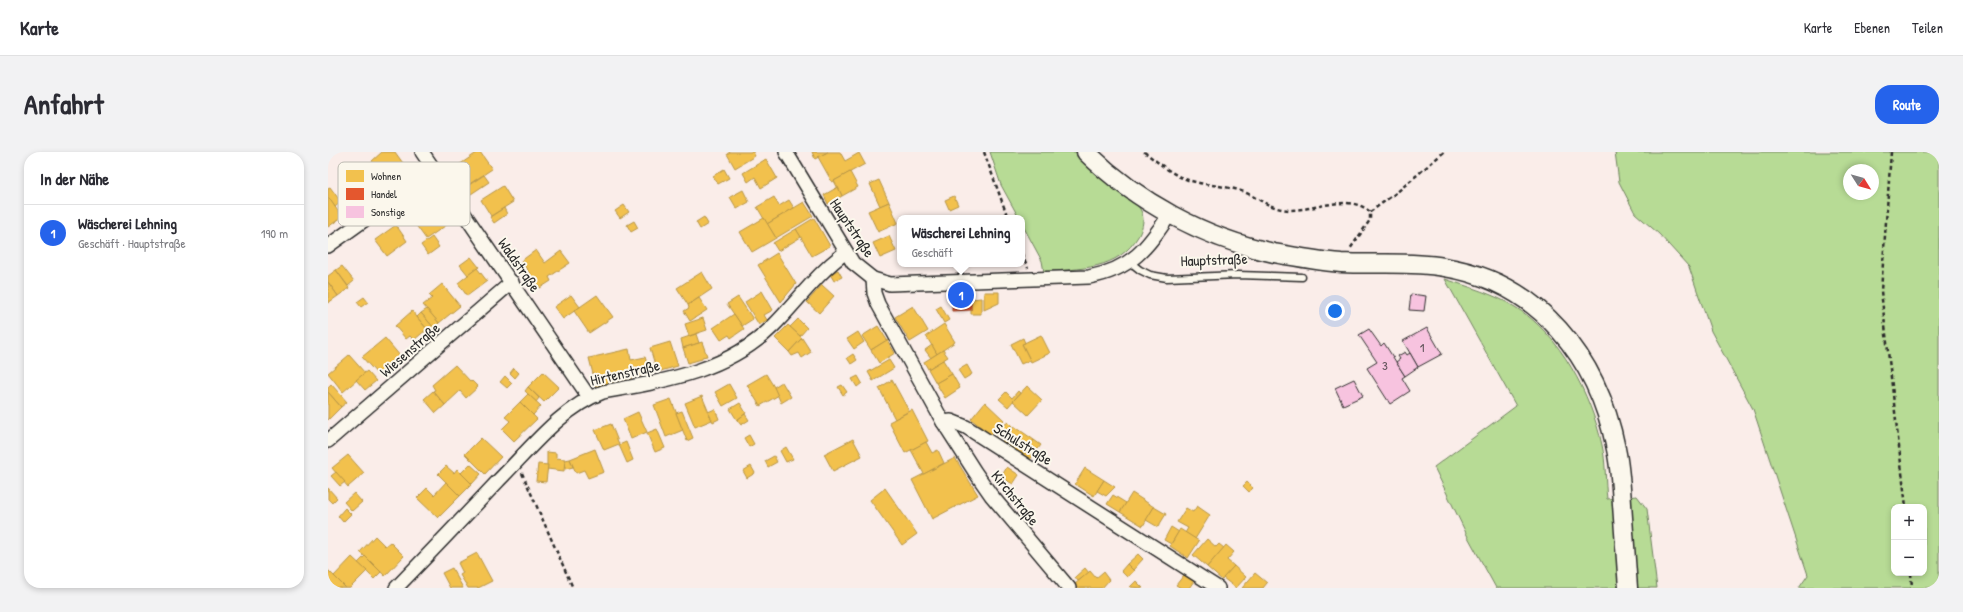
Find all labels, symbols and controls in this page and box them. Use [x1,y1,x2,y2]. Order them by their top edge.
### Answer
text: Karte [20,15,59,41]
text: Karte [1804,18,1832,37]
text: Ebenen [1854,18,1890,37]
text: Teilen [1912,18,1943,37]
text: Anfahrt [24,85,104,123]
button: Route [1875,85,1939,124]
legend [338,162,470,226]
north arrow [1843,164,1879,200]
text: In der Nähe [40,167,109,190]
text: Wohnen [371,169,401,183]
text: Handel [371,187,397,201]
street label: Hauptstraße [825,194,880,261]
text: Sonstige [371,205,406,219]
text: Wäscherei Lehning [78,213,177,234]
popup [897,215,1025,267]
text: Wäscherei Lehning [912,222,1011,243]
text: 1 [51,224,55,242]
text: 190 m [261,224,288,242]
text: Geschäft · Hauptstraße [78,234,186,252]
street label: Waldstraße [493,234,546,296]
text: Geschäft [912,243,953,261]
street label: Hauptstraße [1180,248,1248,271]
pin: 1 [948,280,974,310]
your location [1325,301,1345,321]
street label: Wiesenstraße [375,318,444,382]
house number: 1 [1420,338,1425,356]
street label: Hirtenstraße [588,354,662,391]
house number: 3 [1382,356,1388,374]
street label: Schulstraße [990,417,1057,470]
street label: Kirchstraße [987,466,1044,530]
map controls [1891,504,1927,576]
button: + [1891,504,1927,540]
button: − [1891,540,1927,576]

